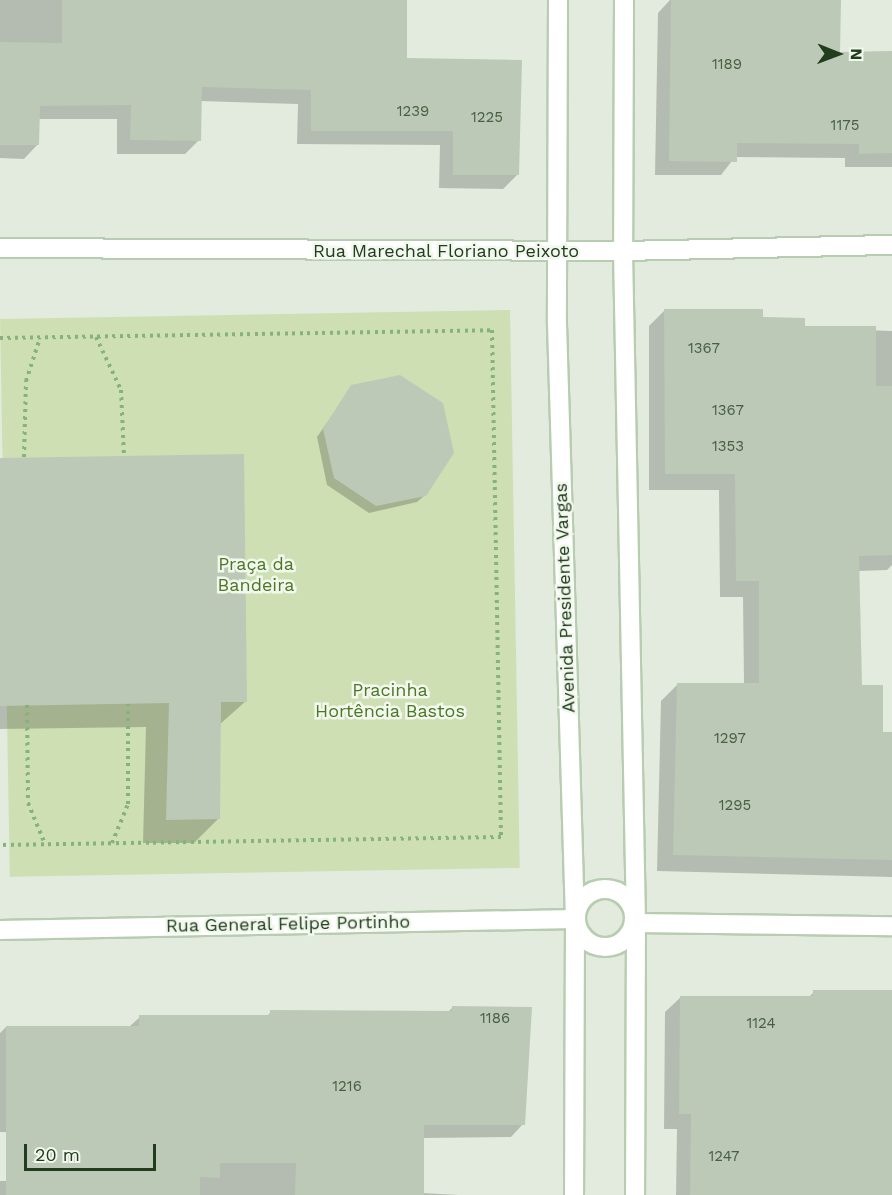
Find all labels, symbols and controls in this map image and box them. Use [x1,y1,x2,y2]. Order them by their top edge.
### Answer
north arrow [808,24,868,84]
text: N [847,48,866,60]
house number: 1189 [712,56,742,74]
house number: 1239 [397,103,429,121]
house number: 1225 [471,109,503,127]
house number: 1175 [831,117,859,135]
street label: Rua Marechal Floriano Peixoto [312,240,580,262]
house number: 1367 [688,340,720,358]
house number: 1367 [712,402,744,420]
house number: 1353 [712,438,744,456]
street label: Avenida Presidente Vargas [550,482,580,714]
park label: Praça da Bandeira [218,554,294,596]
park label: Pracinha Hortência Bastos [315,680,465,722]
house number: 1297 [714,730,746,748]
house number: 1295 [719,797,751,815]
street label: Rua General Felipe Portinho [165,911,411,937]
house number: 1186 [480,1010,510,1028]
house number: 1124 [746,1015,776,1033]
house number: 1216 [332,1078,362,1096]
scale bar [27,1132,159,1170]
text: 20 m [35,1144,80,1165]
house number: 1247 [709,1148,739,1166]

